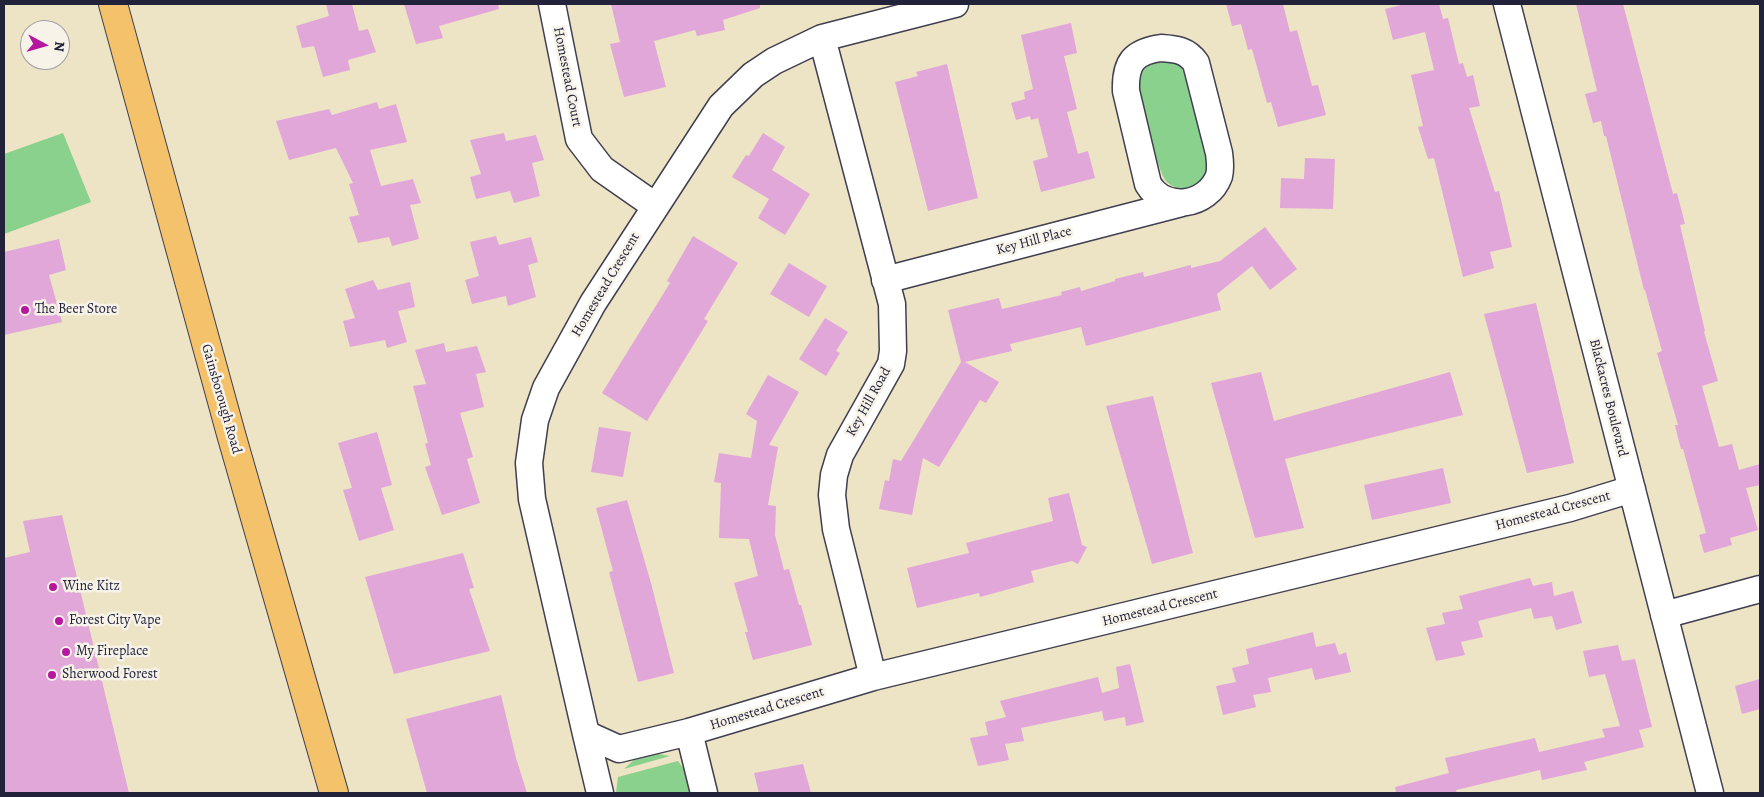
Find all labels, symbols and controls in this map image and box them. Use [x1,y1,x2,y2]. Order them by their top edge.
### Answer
north arrow [20,20,70,70]
street label: Homestead Court [549,26,585,128]
text: N [49,40,69,53]
street label: Key Hill Place [995,223,1073,259]
street label: Homestead Crescent [568,230,644,340]
place label: The Beer Store [35,302,117,318]
marker: The Beer Store [19,304,31,316]
street label: Blackacres Boulevard [1585,337,1631,459]
street label: Gainsborough Road [197,342,245,456]
street label: Key Hill Road [843,364,895,440]
street label: Homestead Crescent [1494,488,1612,534]
place label: Wine Kitz [63,579,120,595]
marker: Wine Kitz [47,581,59,593]
street label: Homestead Crescent [1101,586,1219,630]
place label: Forest City Vape [69,613,161,629]
marker: Forest City Vape [53,615,65,627]
place label: My Fireplace [76,644,148,660]
marker: My Fireplace [60,646,72,658]
place label: Sherwood Forest [62,667,158,683]
marker: Sherwood Forest [46,669,58,681]
street label: Homestead Crescent [708,684,826,734]

